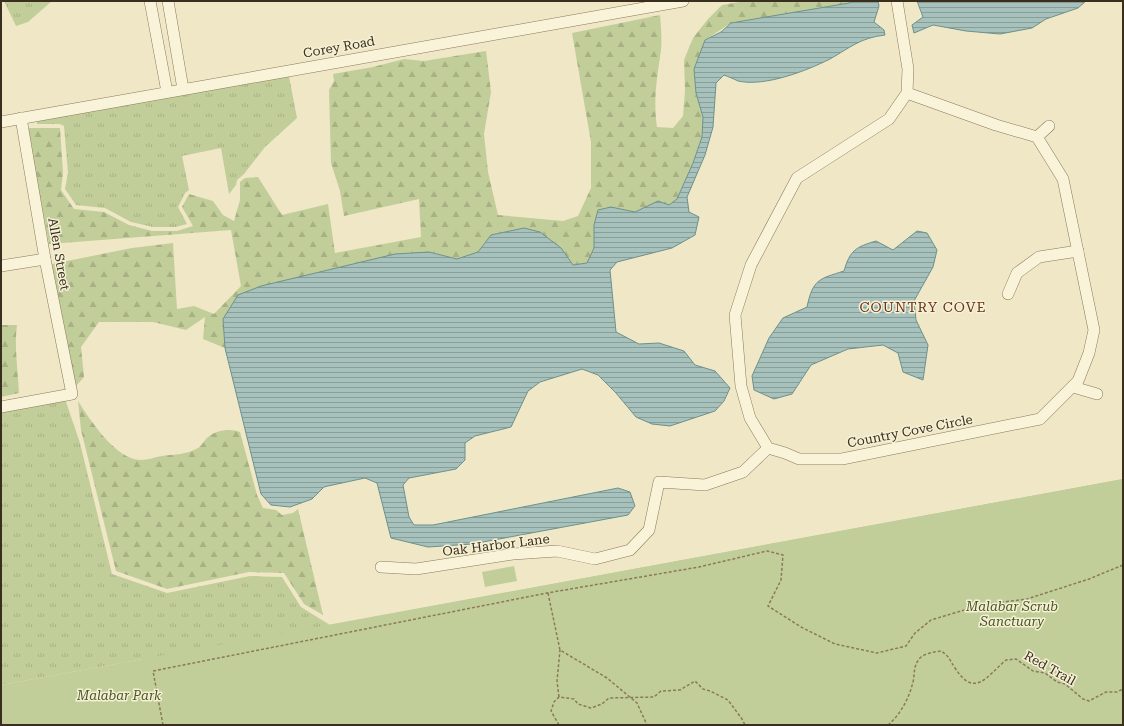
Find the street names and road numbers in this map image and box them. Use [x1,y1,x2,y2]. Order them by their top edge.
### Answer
street label: Corey Road [302,33,377,61]
street label: Allen Street [45,217,73,292]
street label: Country Cove Circle [846,411,974,451]
street label: Oak Harbor Lane [442,531,550,559]
street label: Red Trail [1022,648,1078,688]

